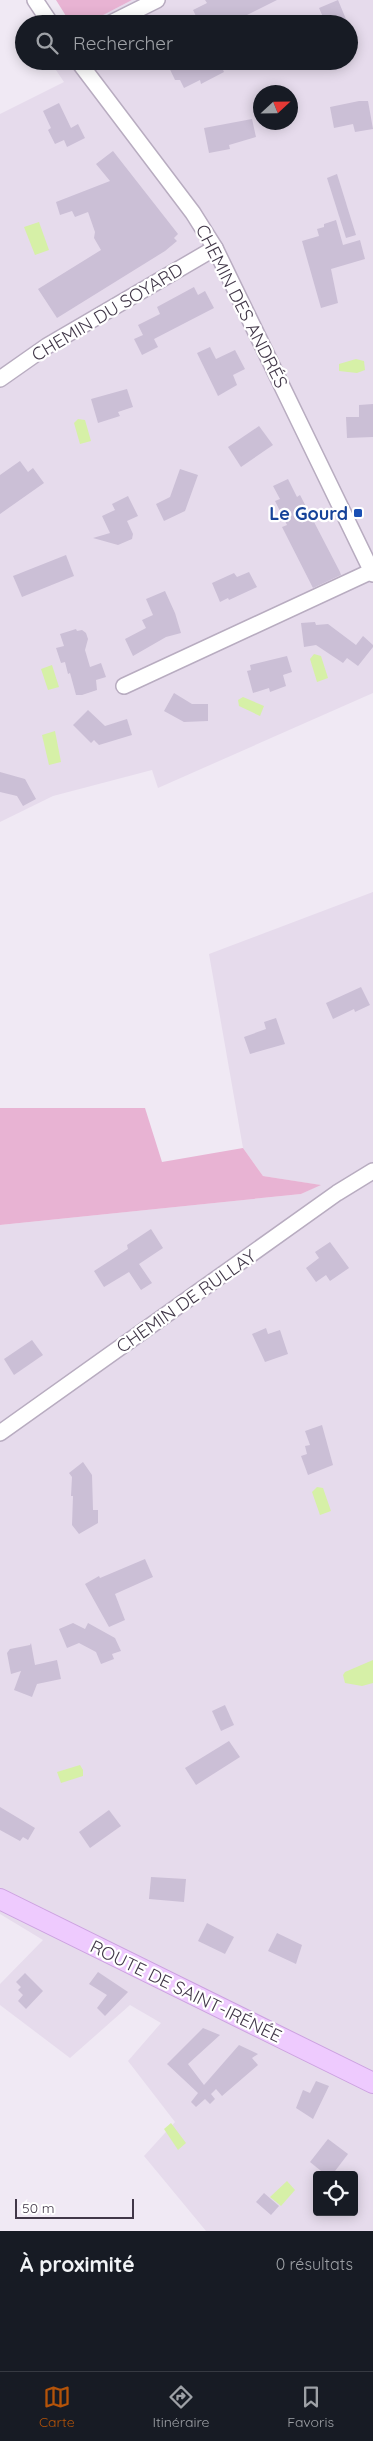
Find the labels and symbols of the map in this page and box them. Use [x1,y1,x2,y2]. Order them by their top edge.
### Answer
north arrow [253,85,298,130]
street label: CHEMIN DES ANDRÉS [191,220,293,392]
street label: CHEMIN DU SOYARD [27,258,187,366]
place label: Le Gourd [269,502,348,525]
marker: Le Gourd [352,507,364,519]
street label: CHEMIN DE RULLAY [112,1244,260,1358]
street label: ROUTE DE SAINT-IRÉNÉE [87,1935,285,2047]
scale bar [15,2196,134,2219]

